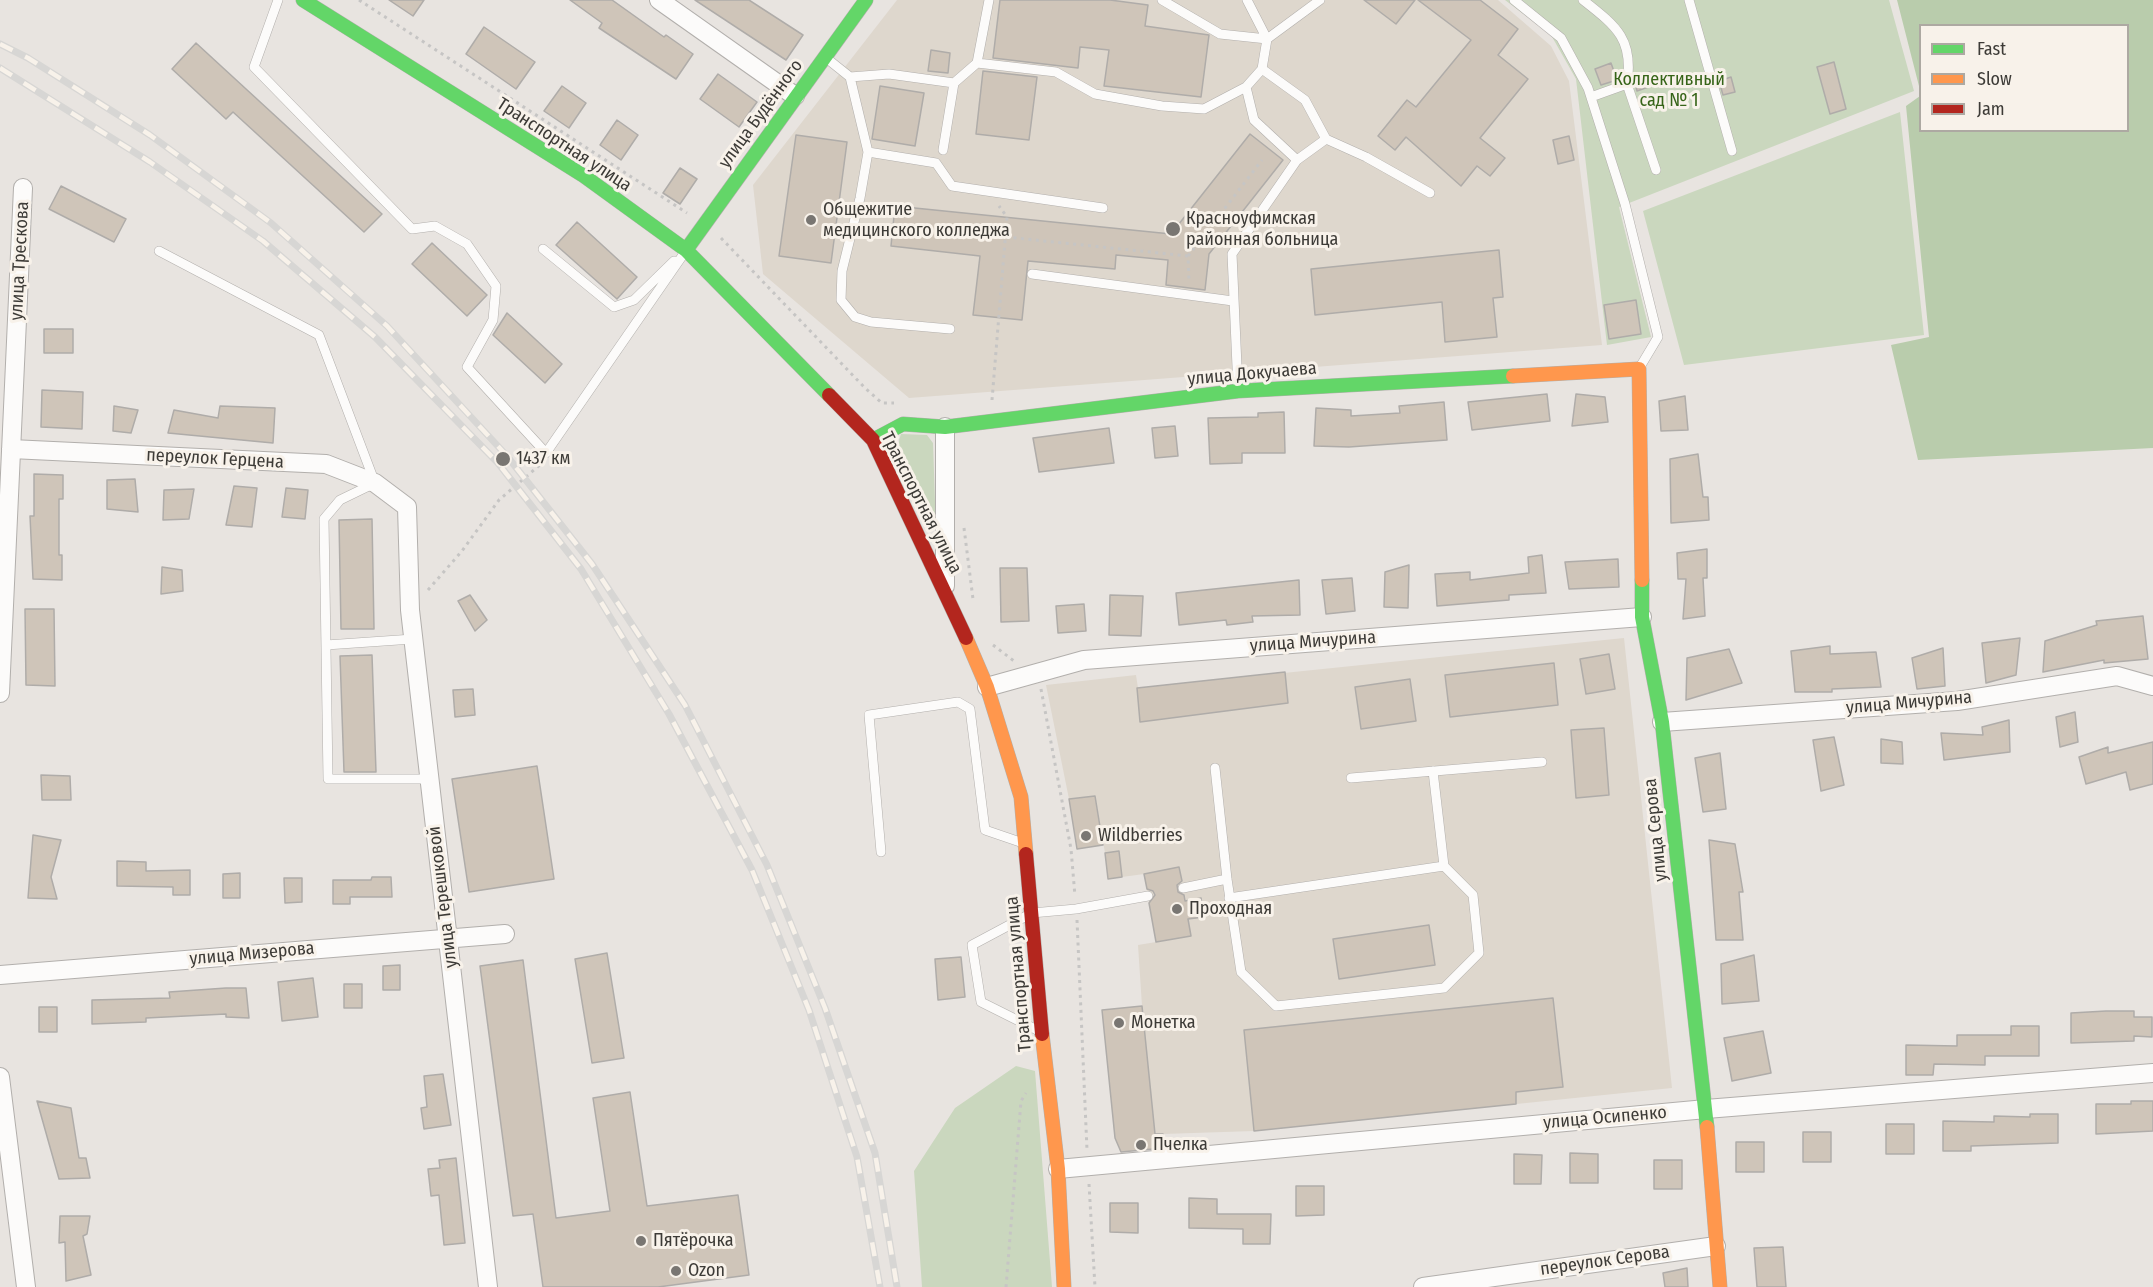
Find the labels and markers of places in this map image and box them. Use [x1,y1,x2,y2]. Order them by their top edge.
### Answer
place label: Общежитие медицинского колледжа [823,199,1010,242]
place label: Красноуфимская районная больница [1186,208,1338,250]
marker: Общежитие медицинского колледжа [804,213,818,227]
marker: Красноуфимская районная больница [1164,220,1182,238]
place label: 1437 км [516,448,570,470]
marker: 1437 км [494,450,512,468]
place label: Wildberries [1098,825,1182,847]
marker: Wildberries [1079,829,1093,843]
place label: Проходная [1189,898,1272,920]
marker: Проходная [1170,902,1184,916]
place label: Монетка [1131,1012,1196,1034]
marker: Монетка [1112,1016,1126,1030]
place label: Пчелка [1153,1134,1208,1156]
marker: Пчелка [1134,1138,1148,1152]
place label: Пятёрочка [653,1230,733,1252]
marker: Пятёрочка [634,1234,648,1248]
place label: Ozon [688,1260,725,1282]
marker: Ozon [669,1264,683,1278]

